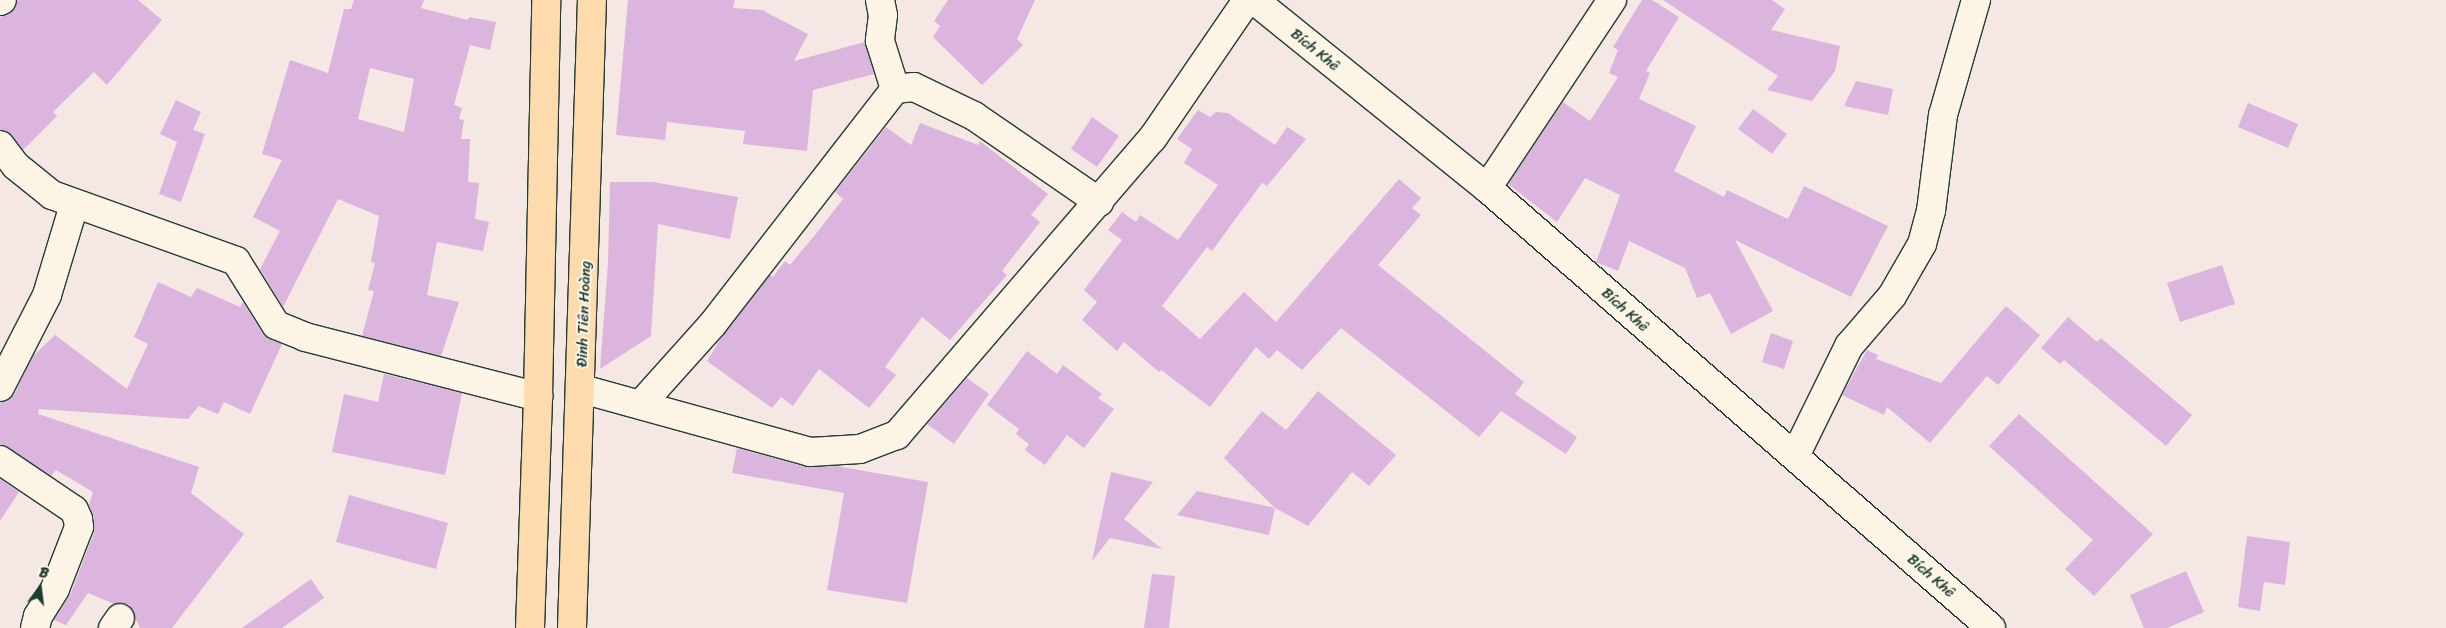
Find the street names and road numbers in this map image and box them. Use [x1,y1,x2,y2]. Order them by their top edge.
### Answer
street label: Bích Khê [1287,25,1343,75]
street label: Đinh Tiên Hoàng [573,260,595,368]
street label: Bích Khê [1598,284,1652,336]
street label: Bích Khê [1903,550,1959,602]

